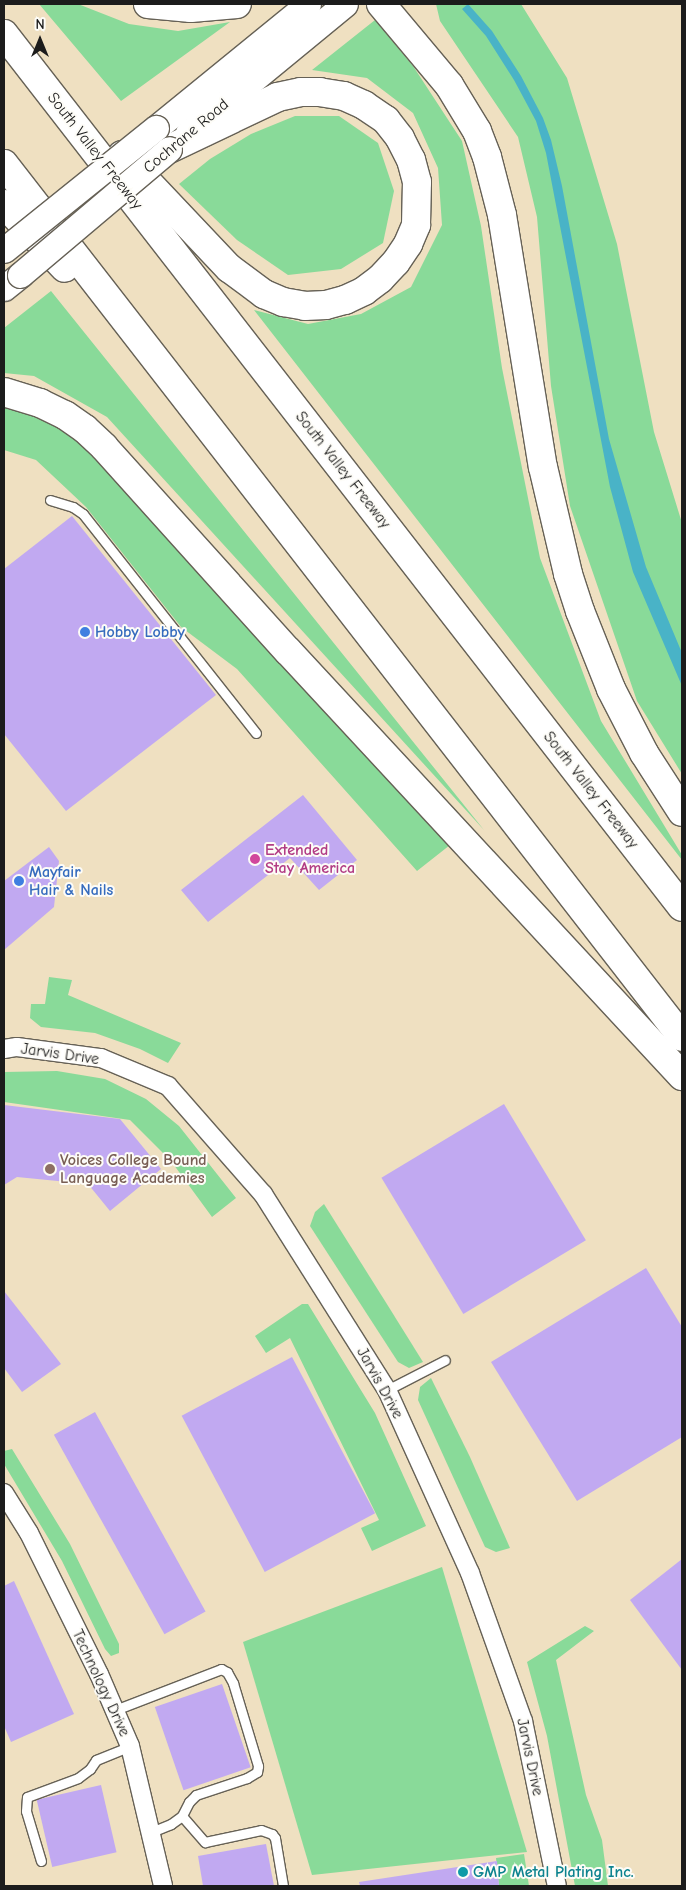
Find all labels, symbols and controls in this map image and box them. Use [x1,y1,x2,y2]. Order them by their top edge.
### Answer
north arrow [15,15,65,65]
text: N [35,16,45,33]
street label: South Valley Freeway [43,89,147,213]
street label: Cochrane Road [139,95,233,177]
street label: South Valley Freeway [291,408,395,532]
place label: Hobby Lobby [95,622,185,642]
marker: Hobby Lobby [79,626,91,638]
street label: South Valley Freeway [539,728,643,852]
place label: Extended Stay America [265,840,355,878]
marker: Extended Stay America [249,853,261,865]
place label: Mayfair Hair & Nails [29,862,113,900]
marker: Mayfair Hair & Nails [13,875,25,887]
street label: Jarvis Drive [20,1039,100,1069]
place label: Voices College Bound Language Academies [60,1150,207,1188]
marker: Voices College Bound Language Academies [44,1163,56,1175]
street label: Jarvis Drive [353,1344,407,1422]
street label: Technology Drive [68,1626,134,1740]
street label: Jarvis Drive [512,1717,548,1797]
place label: GMP Metal Plating Inc. [473,1862,634,1882]
marker: GMP Metal Plating Inc. [457,1866,469,1878]

